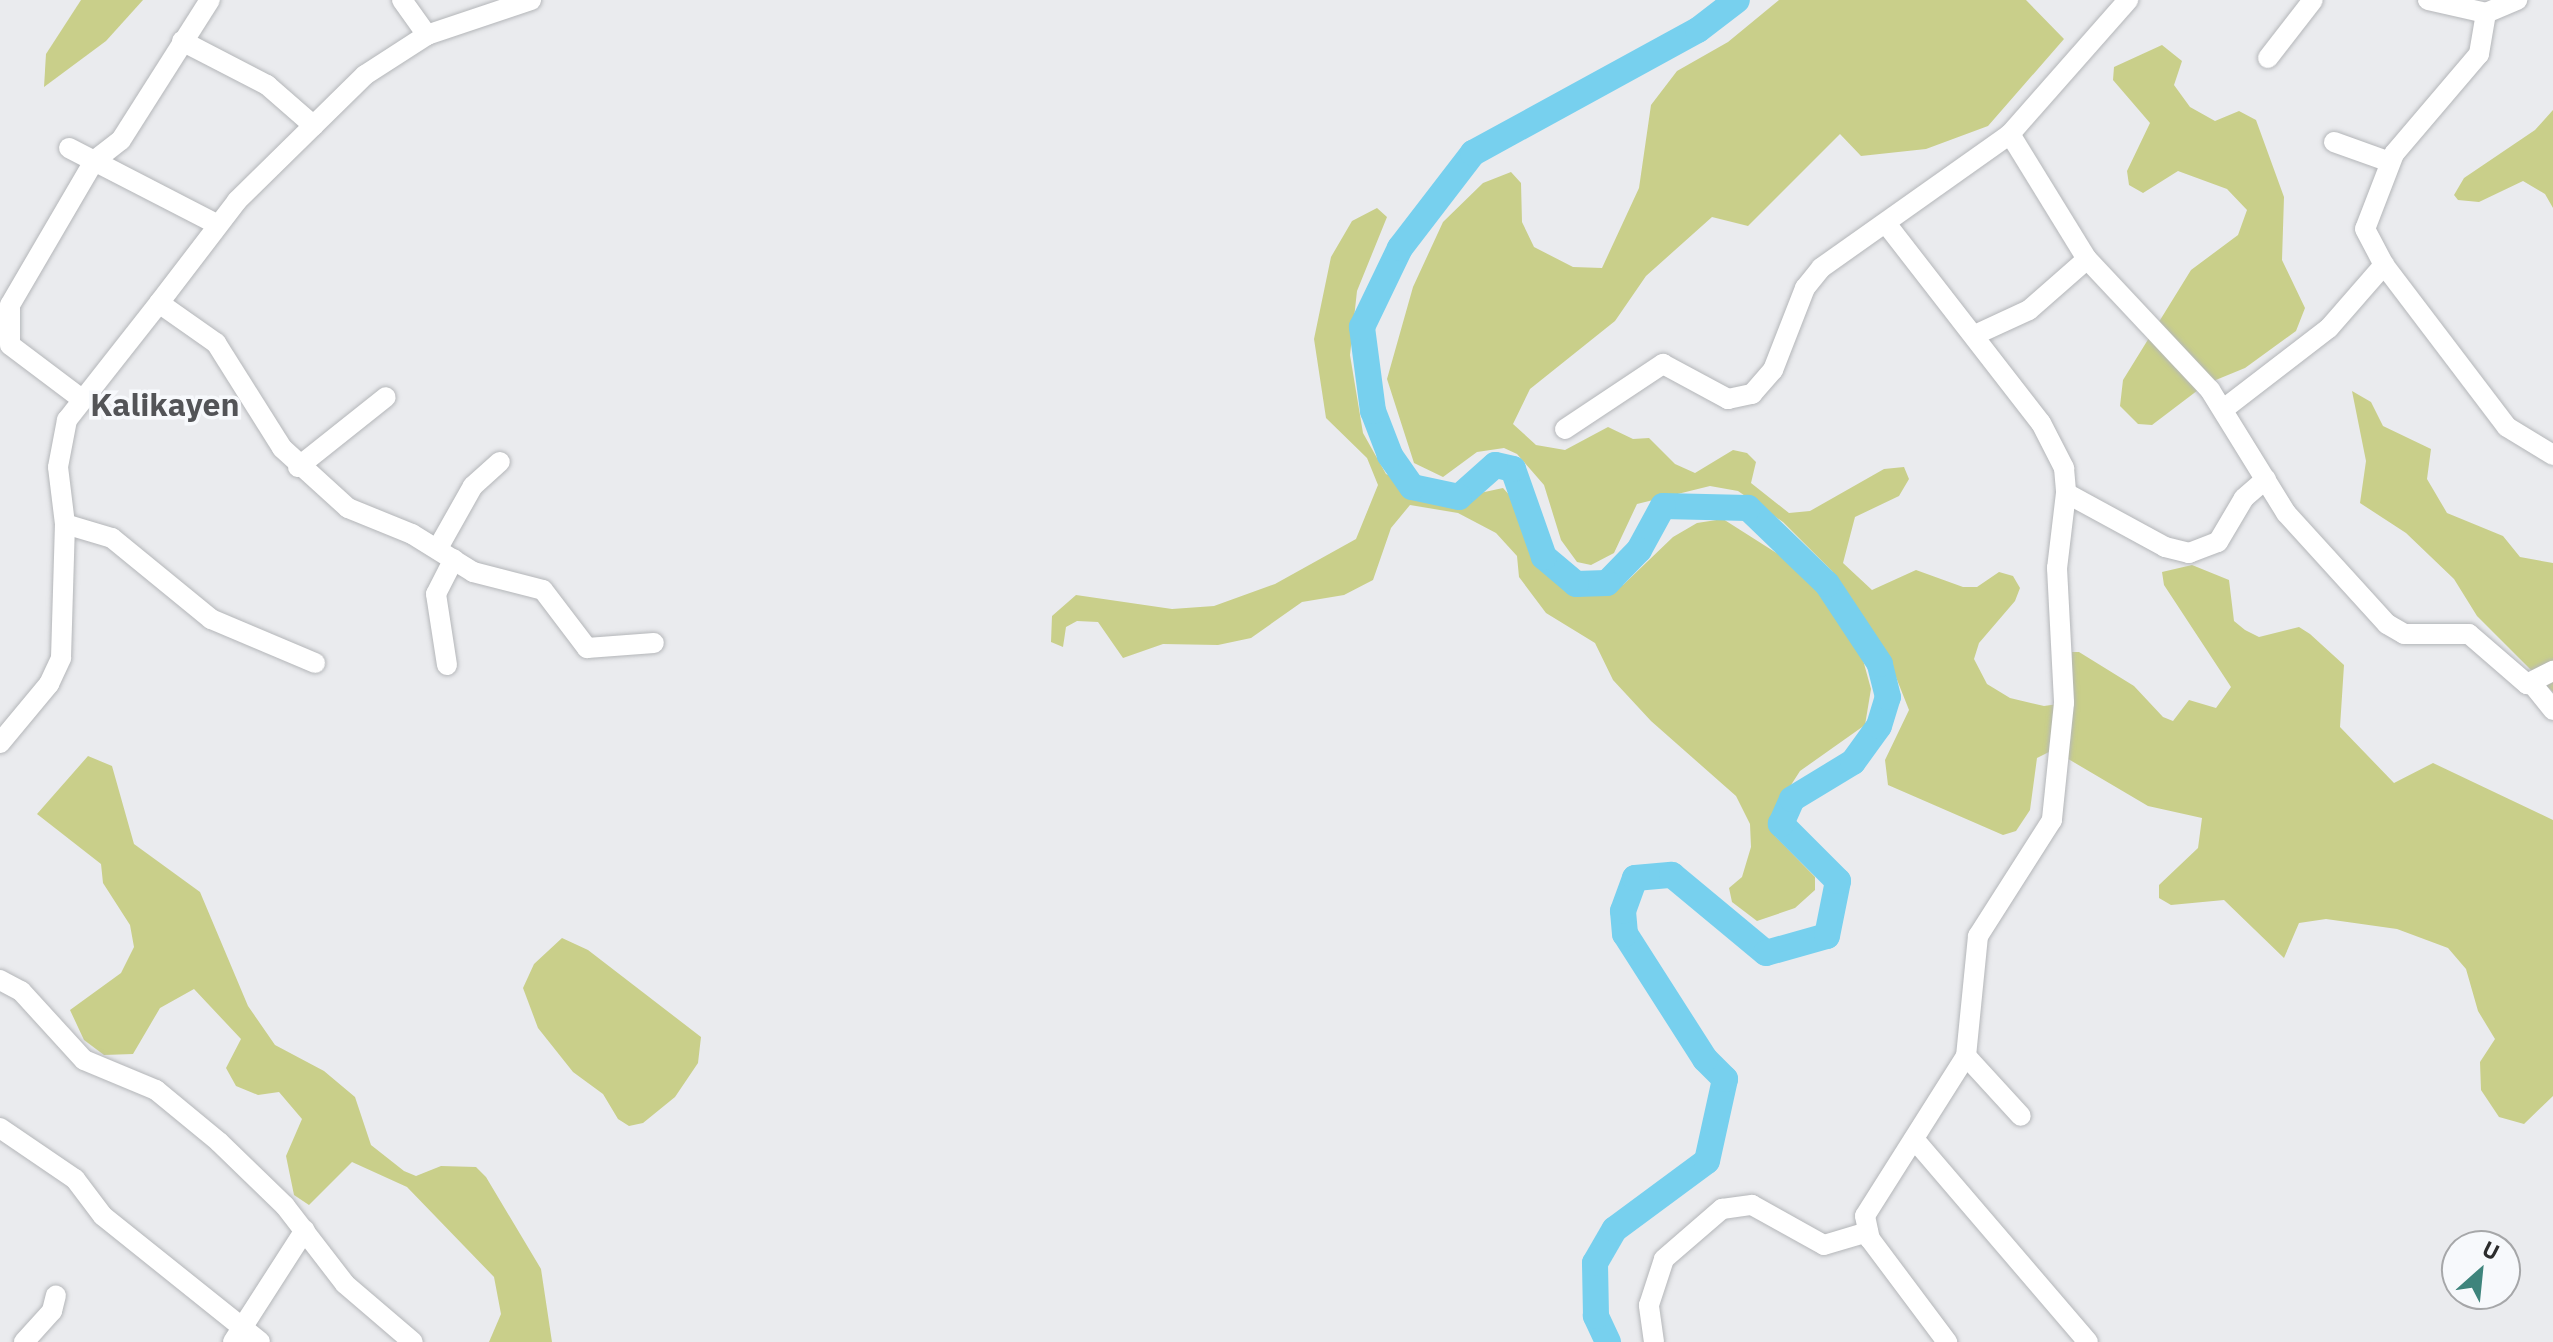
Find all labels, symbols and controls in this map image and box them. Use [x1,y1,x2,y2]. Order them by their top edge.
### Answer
district label: Kalikayen [90,385,240,423]
north arrow [2441,1230,2521,1310]
text: U [2478,1234,2505,1266]

